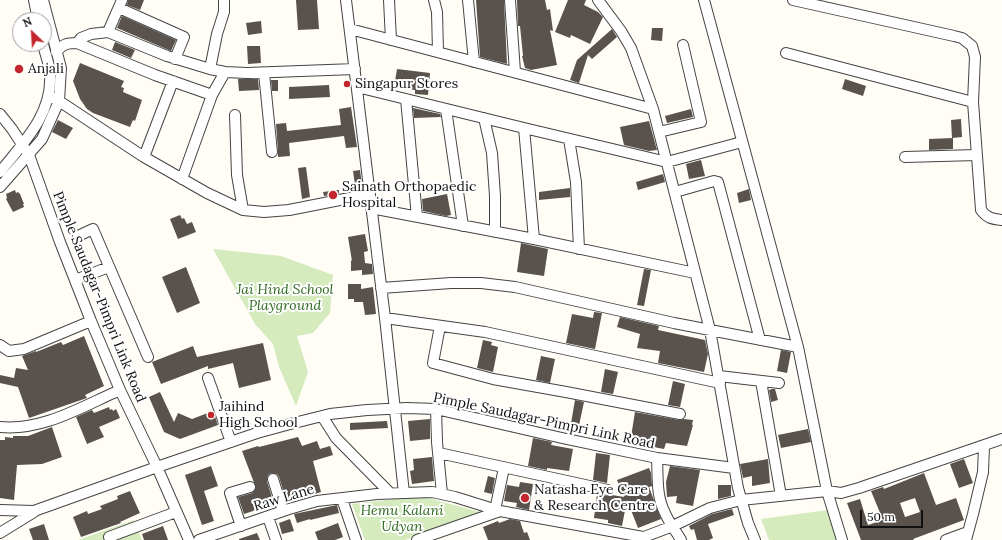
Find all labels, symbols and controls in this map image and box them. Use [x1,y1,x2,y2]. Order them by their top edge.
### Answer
north arrow [12,12,52,52]
text: N [21,14,34,30]
place label: Anjali [28,61,64,77]
marker: Anjali [13,63,25,75]
place label: Singapur Stores [355,76,458,92]
marker: Singapur Stores [342,79,352,89]
place label: Sainath Orthopaedic Hospital [342,179,476,212]
street label: Pimple Saudagar-Pimpri Link Road [49,189,149,405]
marker: Sainath Orthopaedic Hospital [327,189,339,201]
park label: Jai Hind School Playground [236,282,334,314]
street label: Pimple Saudagar-Pimpri Link Road [432,389,656,453]
place label: Jaihind High School [219,399,298,432]
marker: Jaihind High School [206,410,216,420]
street label: Raw Lane [252,481,316,515]
place label: Natasha Eye Care & Research Centre [534,482,655,514]
marker: Natasha Eye Care & Research Centre [519,492,531,504]
scale bar [862,502,925,528]
park label: Hemu Kalani Udyan [360,503,444,536]
text: 50 m [867,509,895,524]

